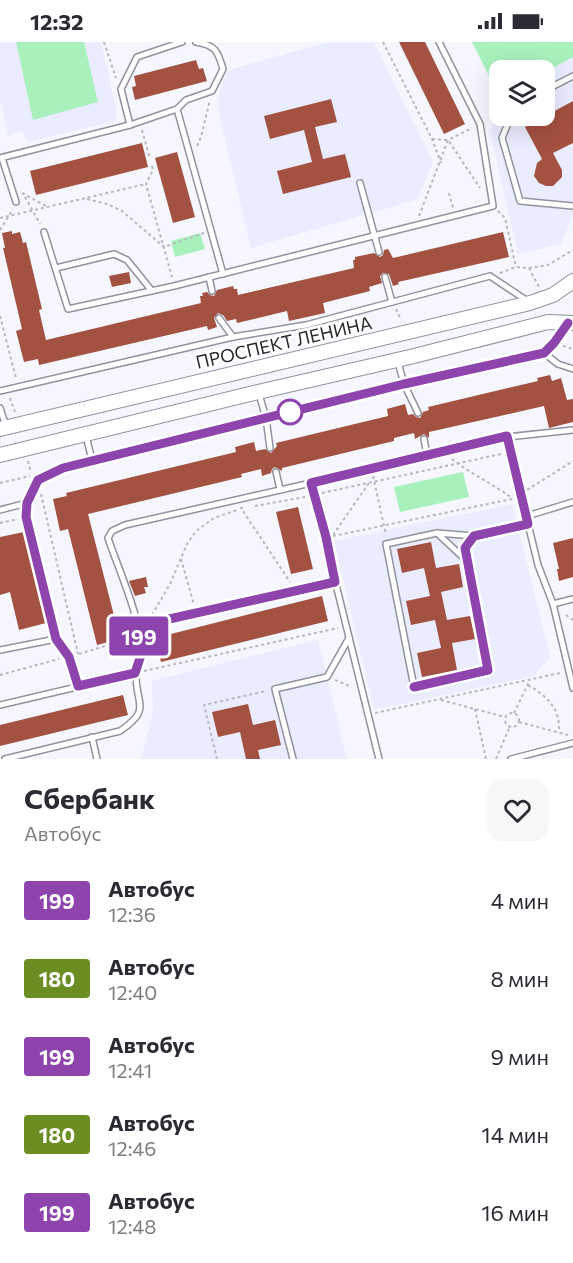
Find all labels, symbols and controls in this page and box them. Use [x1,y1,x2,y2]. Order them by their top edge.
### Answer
text: 12:32 [30,8,84,35]
map controls [489,60,555,126]
button: layers [489,60,555,126]
street label: ПРОСПЕКТ ЛЕНИНА [194,311,374,373]
unlabelled marker [277,399,303,425]
line badge: 199 [104,616,174,656]
text: 199 [121,624,157,649]
button: heart [486,779,549,842]
text: Сбербанк [24,781,155,815]
text: Автобус [24,821,101,845]
text: Автобус [108,875,195,902]
text: 4 мин [491,887,549,914]
text: 199 [39,888,75,913]
text: 12:36 [108,902,156,926]
text: Автобус [108,953,195,980]
text: 8 мин [491,965,549,992]
text: 180 [39,966,75,991]
text: 12:40 [108,980,157,1004]
text: Автобус [108,1031,195,1058]
text: 9 мин [491,1043,549,1070]
text: 199 [39,1044,75,1069]
text: 12:41 [108,1058,152,1082]
text: Автобус [108,1109,195,1136]
text: 14 мин [481,1121,549,1148]
text: 180 [39,1122,75,1147]
text: 12:46 [108,1136,157,1160]
text: Автобус [108,1187,195,1214]
text: 16 мин [481,1199,549,1226]
text: 199 [39,1200,75,1225]
text: 12:48 [108,1214,157,1238]

